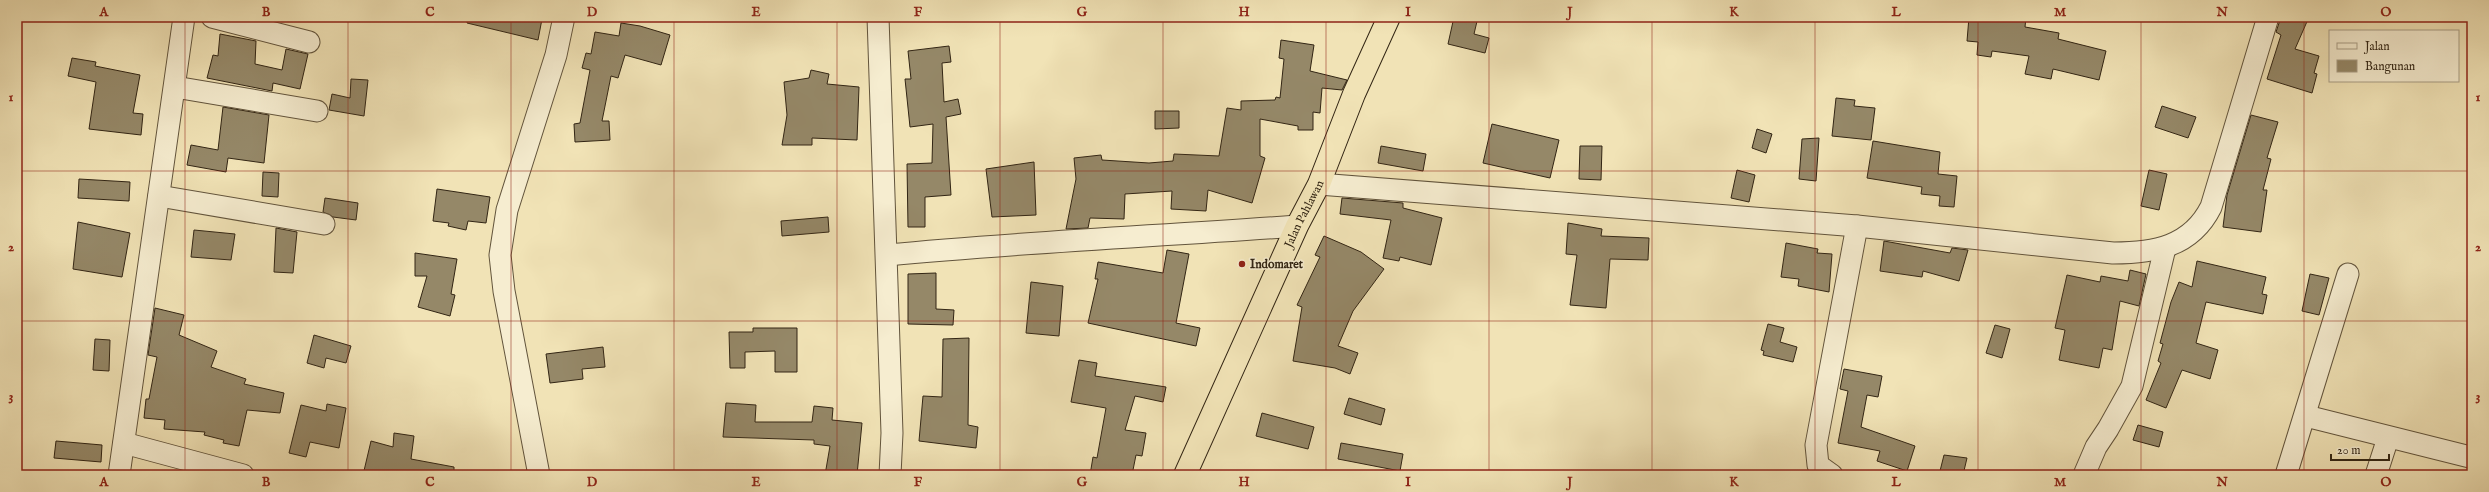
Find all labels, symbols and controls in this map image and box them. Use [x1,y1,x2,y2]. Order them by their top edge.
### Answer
text: A [99,4,110,21]
text: B [262,4,271,21]
text: C [425,4,435,21]
text: D [587,4,598,21]
text: E [751,4,761,21]
text: F [914,4,923,21]
text: G [1077,4,1088,21]
text: H [1238,4,1250,21]
text: I [1405,4,1411,21]
text: J [1565,4,1573,21]
text: K [1729,4,1739,21]
text: L [1890,4,1901,21]
text: M [2054,4,2067,21]
text: N [2215,4,2228,21]
text: O [2381,4,2392,21]
legend [2329,30,2459,82]
text: Jalan [2363,39,2390,55]
text: Bangunan [2365,59,2416,74]
text: 1 [9,89,14,106]
text: 1 [2476,89,2481,106]
street label: Jalan Pahlawan [1280,178,1327,252]
text: 2 [8,239,14,256]
text: 2 [2475,239,2481,256]
place label: Indomaret [1250,257,1304,272]
marker: Indomaret [1237,259,1247,269]
text: 3 [9,388,14,405]
text: 3 [2476,388,2481,405]
scale bar [2331,436,2389,462]
text: 20 m [2337,443,2360,458]
text: A [99,474,110,491]
text: B [262,474,271,491]
text: C [425,474,435,491]
text: D [587,474,598,491]
text: E [751,474,761,491]
text: F [914,474,923,491]
text: G [1077,474,1088,491]
text: H [1238,474,1250,491]
text: I [1405,474,1411,491]
text: J [1565,474,1573,491]
text: K [1729,474,1739,491]
text: L [1890,474,1901,491]
text: M [2054,474,2067,491]
text: N [2215,474,2228,491]
text: O [2381,474,2392,491]

